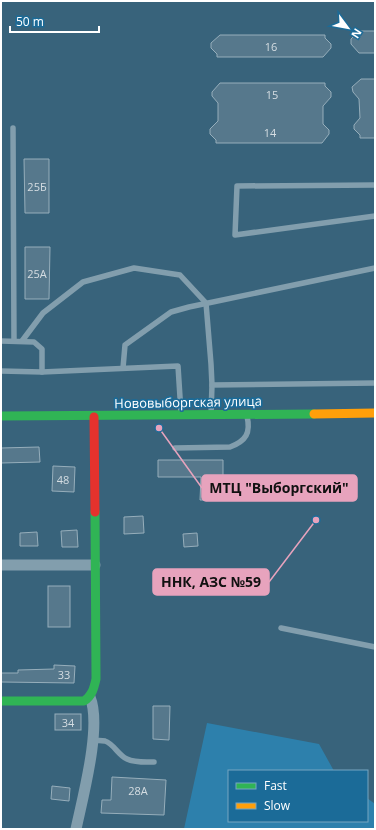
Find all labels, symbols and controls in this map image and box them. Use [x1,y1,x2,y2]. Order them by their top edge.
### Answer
scale bar [10,8,99,34]
north arrow [328,8,368,48]
text: 50 m [16,13,44,30]
text: N [348,26,366,41]
house number: 16 [265,39,277,54]
house number: 15 [266,87,278,102]
house number: 14 [264,125,277,140]
house number: 25Б [27,179,47,194]
house number: 25А [27,266,47,281]
street label: Нововыборгская улица [114,392,262,412]
house number: 48 [57,472,69,487]
callout: МТЦ "Выборгский" [202,475,357,501]
text: МТЦ "Выборгский" [209,478,349,497]
callout: ННК, АЗС №59 [153,569,269,595]
text: ННК, АЗС №59 [161,572,261,591]
house number: 33 [58,667,70,682]
house number: 34 [62,715,75,730]
legend [228,770,368,822]
text: Fast [264,777,287,794]
house number: 28А [128,783,148,798]
text: Slow [264,797,291,814]

